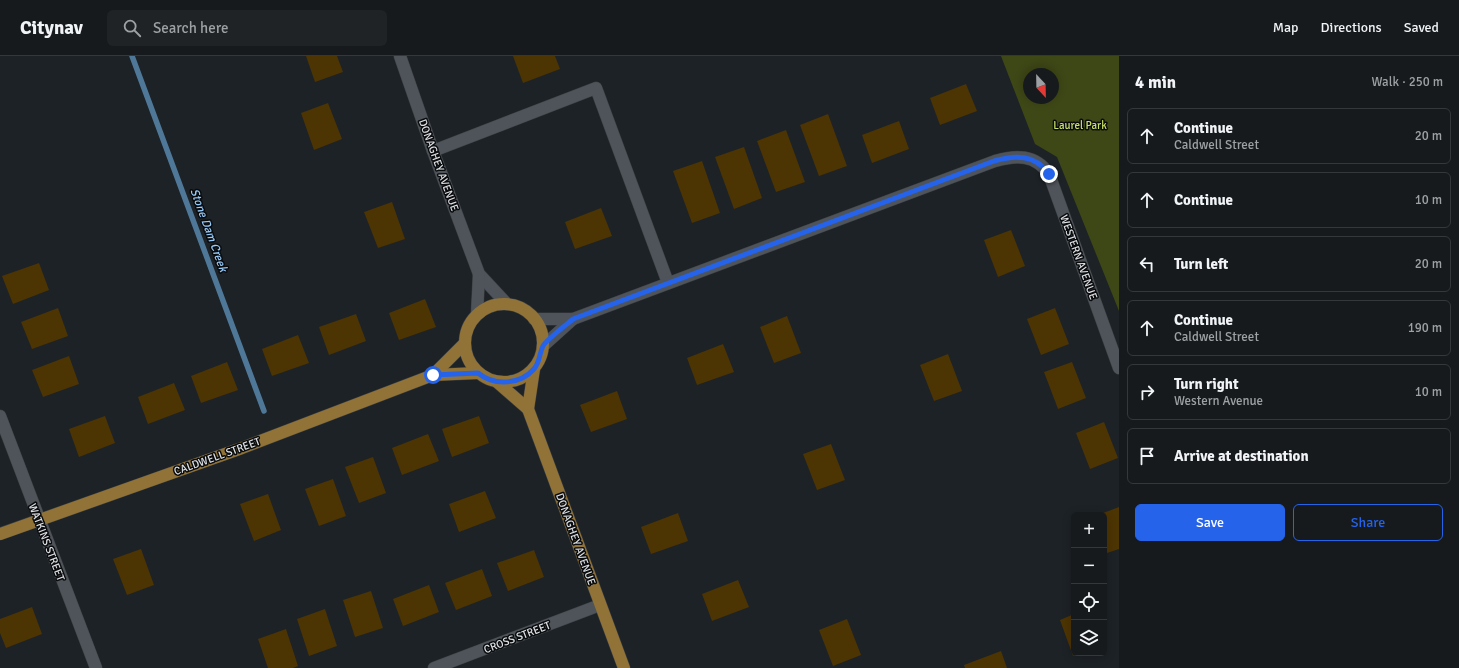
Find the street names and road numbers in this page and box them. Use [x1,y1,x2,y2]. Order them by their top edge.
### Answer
street label: DONAGHEY AVENUE [416,117,461,213]
street label: WESTERN AVENUE [1057,213,1100,301]
street label: CALDWELL STREET [172,435,263,478]
street label: DONAGHEY AVENUE [553,491,598,587]
street label: WATKINS STREET [26,502,68,583]
street label: CROSS STREET [482,619,553,656]

